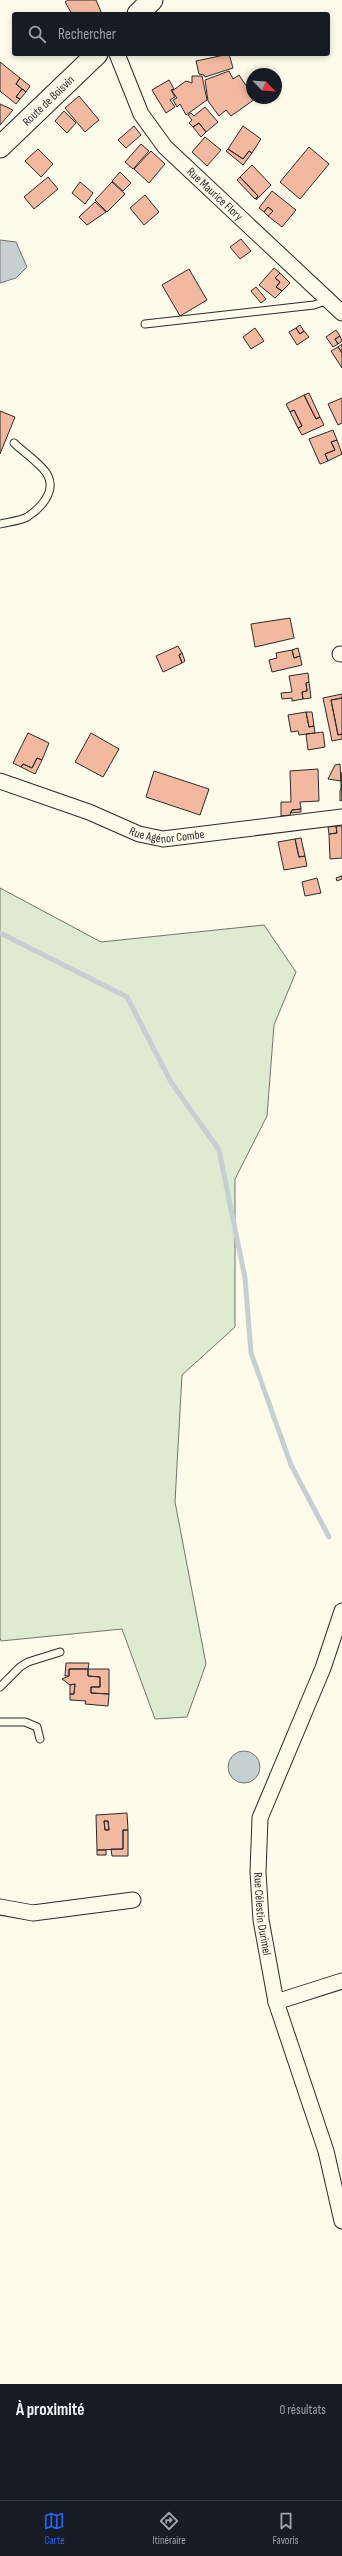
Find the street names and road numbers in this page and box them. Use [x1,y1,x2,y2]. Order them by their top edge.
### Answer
street label: Route de Boisvin [20,73,78,129]
street label: Rue Maurice Flory [184,164,246,224]
street label: Rue Agénor Combe [127,824,205,847]
street label: Rue Célestin Durimel [250,1872,274,1957]

